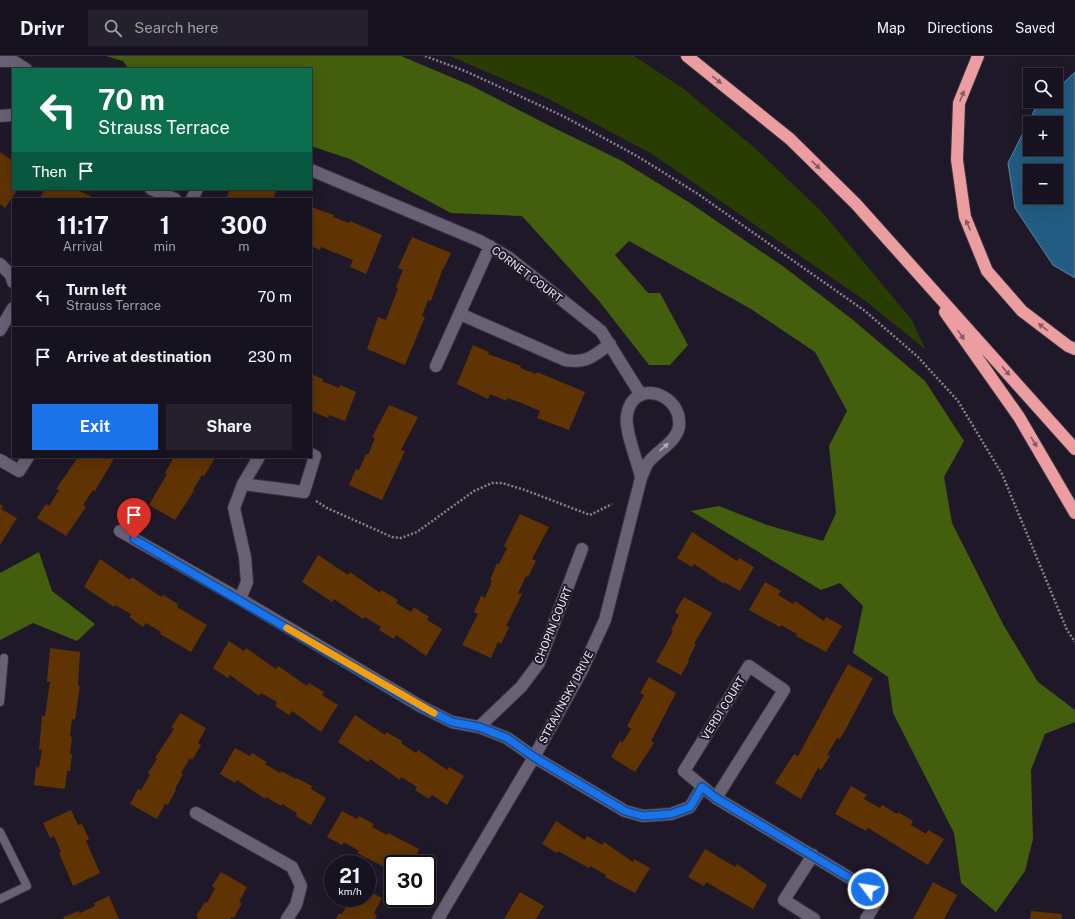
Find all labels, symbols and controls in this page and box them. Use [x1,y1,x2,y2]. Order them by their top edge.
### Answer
search box [88,10,368,46]
text: Drivr [20,17,64,39]
icon: search [102,17,124,39]
text: Search here [134,19,219,36]
text: Map [877,20,905,36]
text: Directions [927,20,993,36]
text: Saved [1015,20,1055,36]
map controls [1023,68,1063,204]
button: search [1023,68,1063,108]
one-way arrow [712,76,723,85]
text: 70 m [98,83,165,116]
icon: left [32,84,84,136]
one-way arrow [959,90,965,102]
button: + [1023,116,1063,156]
text: Strauss Terrace [98,117,230,138]
icon: arrive [75,160,97,182]
one-way arrow [811,160,821,170]
text: Then [32,163,67,180]
button: − [1023,164,1063,204]
text: 11:17 [57,211,109,239]
text: 1 [160,211,170,239]
text: 300 [221,211,267,239]
one-way arrow [964,218,970,230]
text: Arrival [63,239,103,254]
text: min [154,239,176,254]
text: m [238,239,250,254]
street label: CORNET COURT [490,244,565,305]
text: Turn left [66,281,127,298]
icon: left [32,286,54,308]
text: 70 m [257,288,292,305]
text: Strauss Terrace [66,298,161,313]
one-way arrow [1038,324,1048,332]
one-way arrow [957,330,965,340]
icon: arrive [32,346,54,368]
text: Arrive at destination [66,348,211,365]
text: 230 m [248,348,292,365]
one-way arrow [1001,366,1010,375]
button: Exit [32,404,158,450]
button: Share [166,404,292,450]
one-way arrow [1031,436,1038,448]
one-way arrow [659,442,669,452]
pin [117,498,151,539]
icon: arrive [123,504,145,526]
street label: CHOPIN COURT [532,584,574,665]
street label: STRAVINSKY DRIVE [536,649,596,745]
street label: VERDI COURT [699,674,747,742]
speed limit sign: 30 [384,855,436,907]
text: 21 [339,864,361,888]
position arrow [847,868,889,910]
text: km/h [338,885,362,897]

